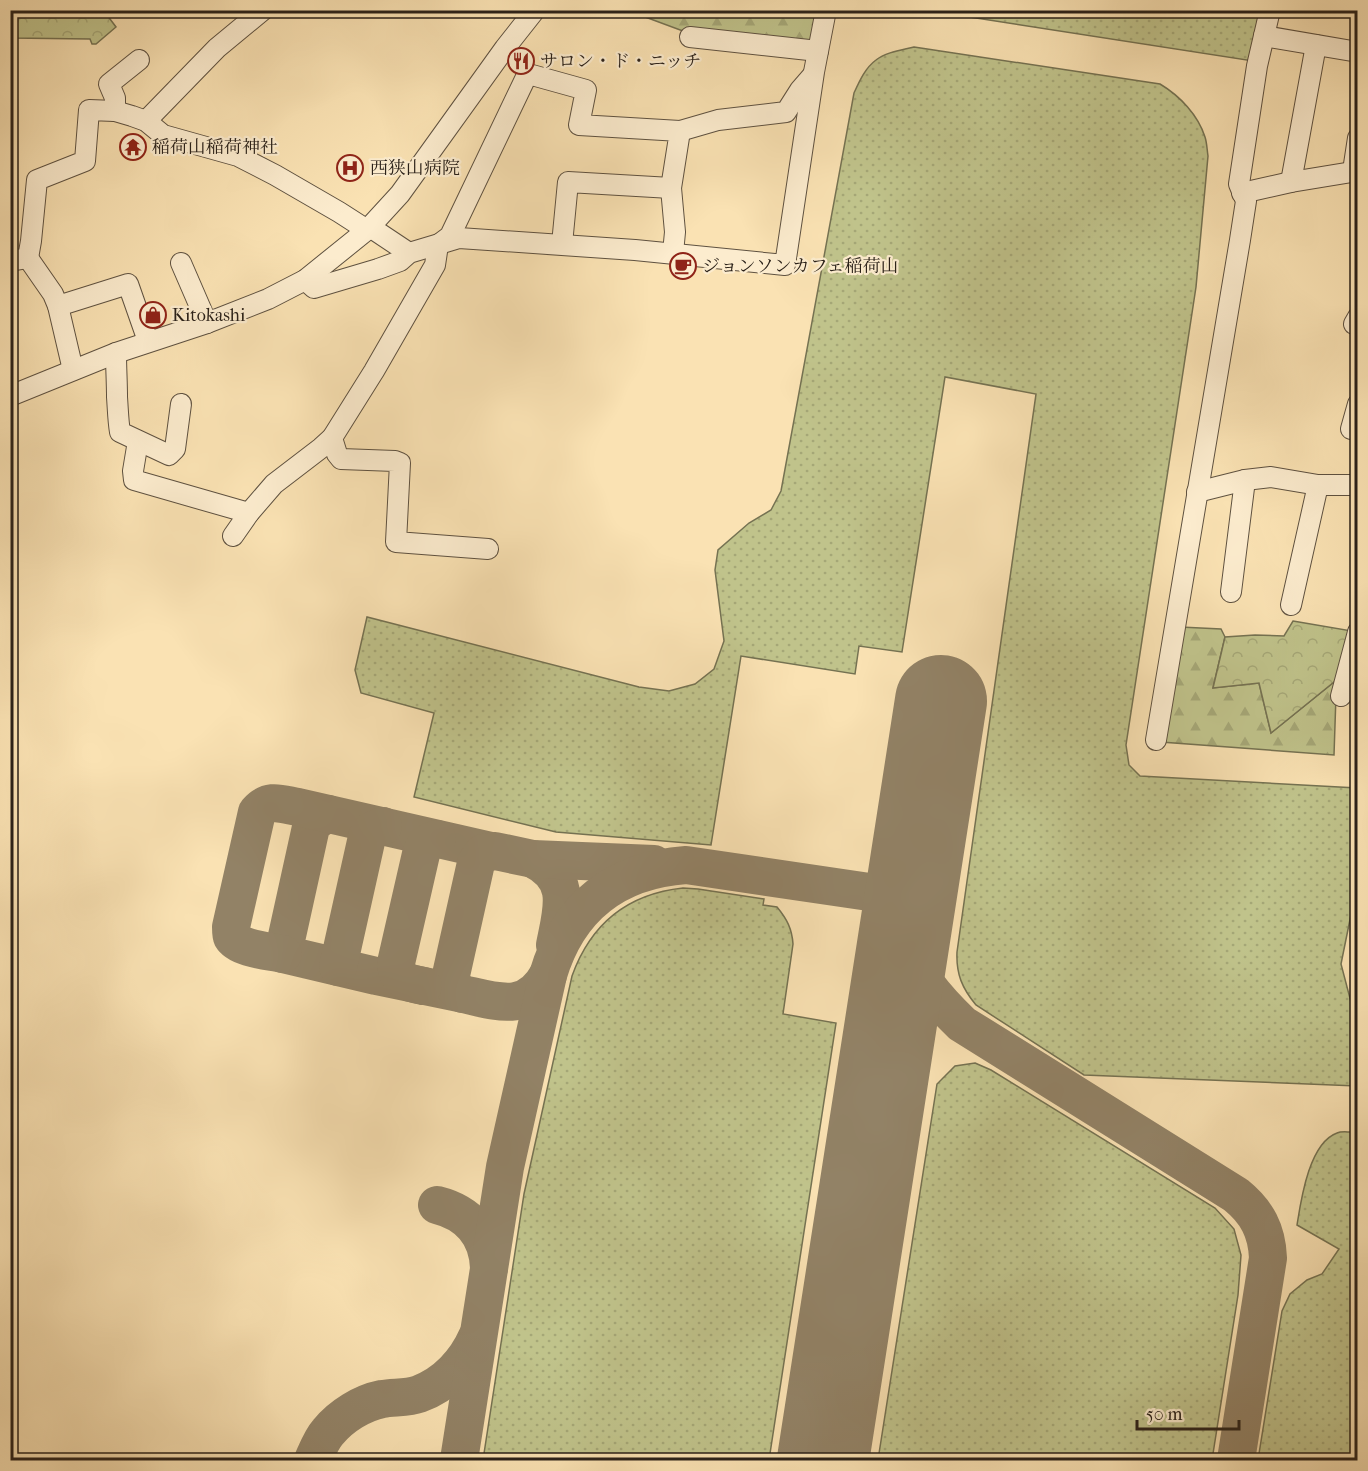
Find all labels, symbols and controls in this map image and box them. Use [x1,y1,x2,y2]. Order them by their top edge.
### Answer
restaurant icon: サロン・ド・ニッチ [506,46,536,76]
place label: サロン・ド・ニッチ [540,51,701,72]
temple icon: 稲荷山稲荷神社 [118,132,148,162]
place label: 稲荷山稲荷神社 [152,137,278,158]
hospital icon: 西狭山病院 [335,153,365,183]
place label: 西狭山病院 [370,158,460,179]
cafe icon: ジョンソンカフェ稲荷山 [668,251,698,281]
place label: ジョンソンカフェ稲荷山 [702,256,899,277]
shop icon: Kitokashi [138,300,168,330]
place label: Kitokashi [172,305,246,326]
scale bar [1137,1393,1239,1431]
text: 50 m [1146,1404,1183,1425]

